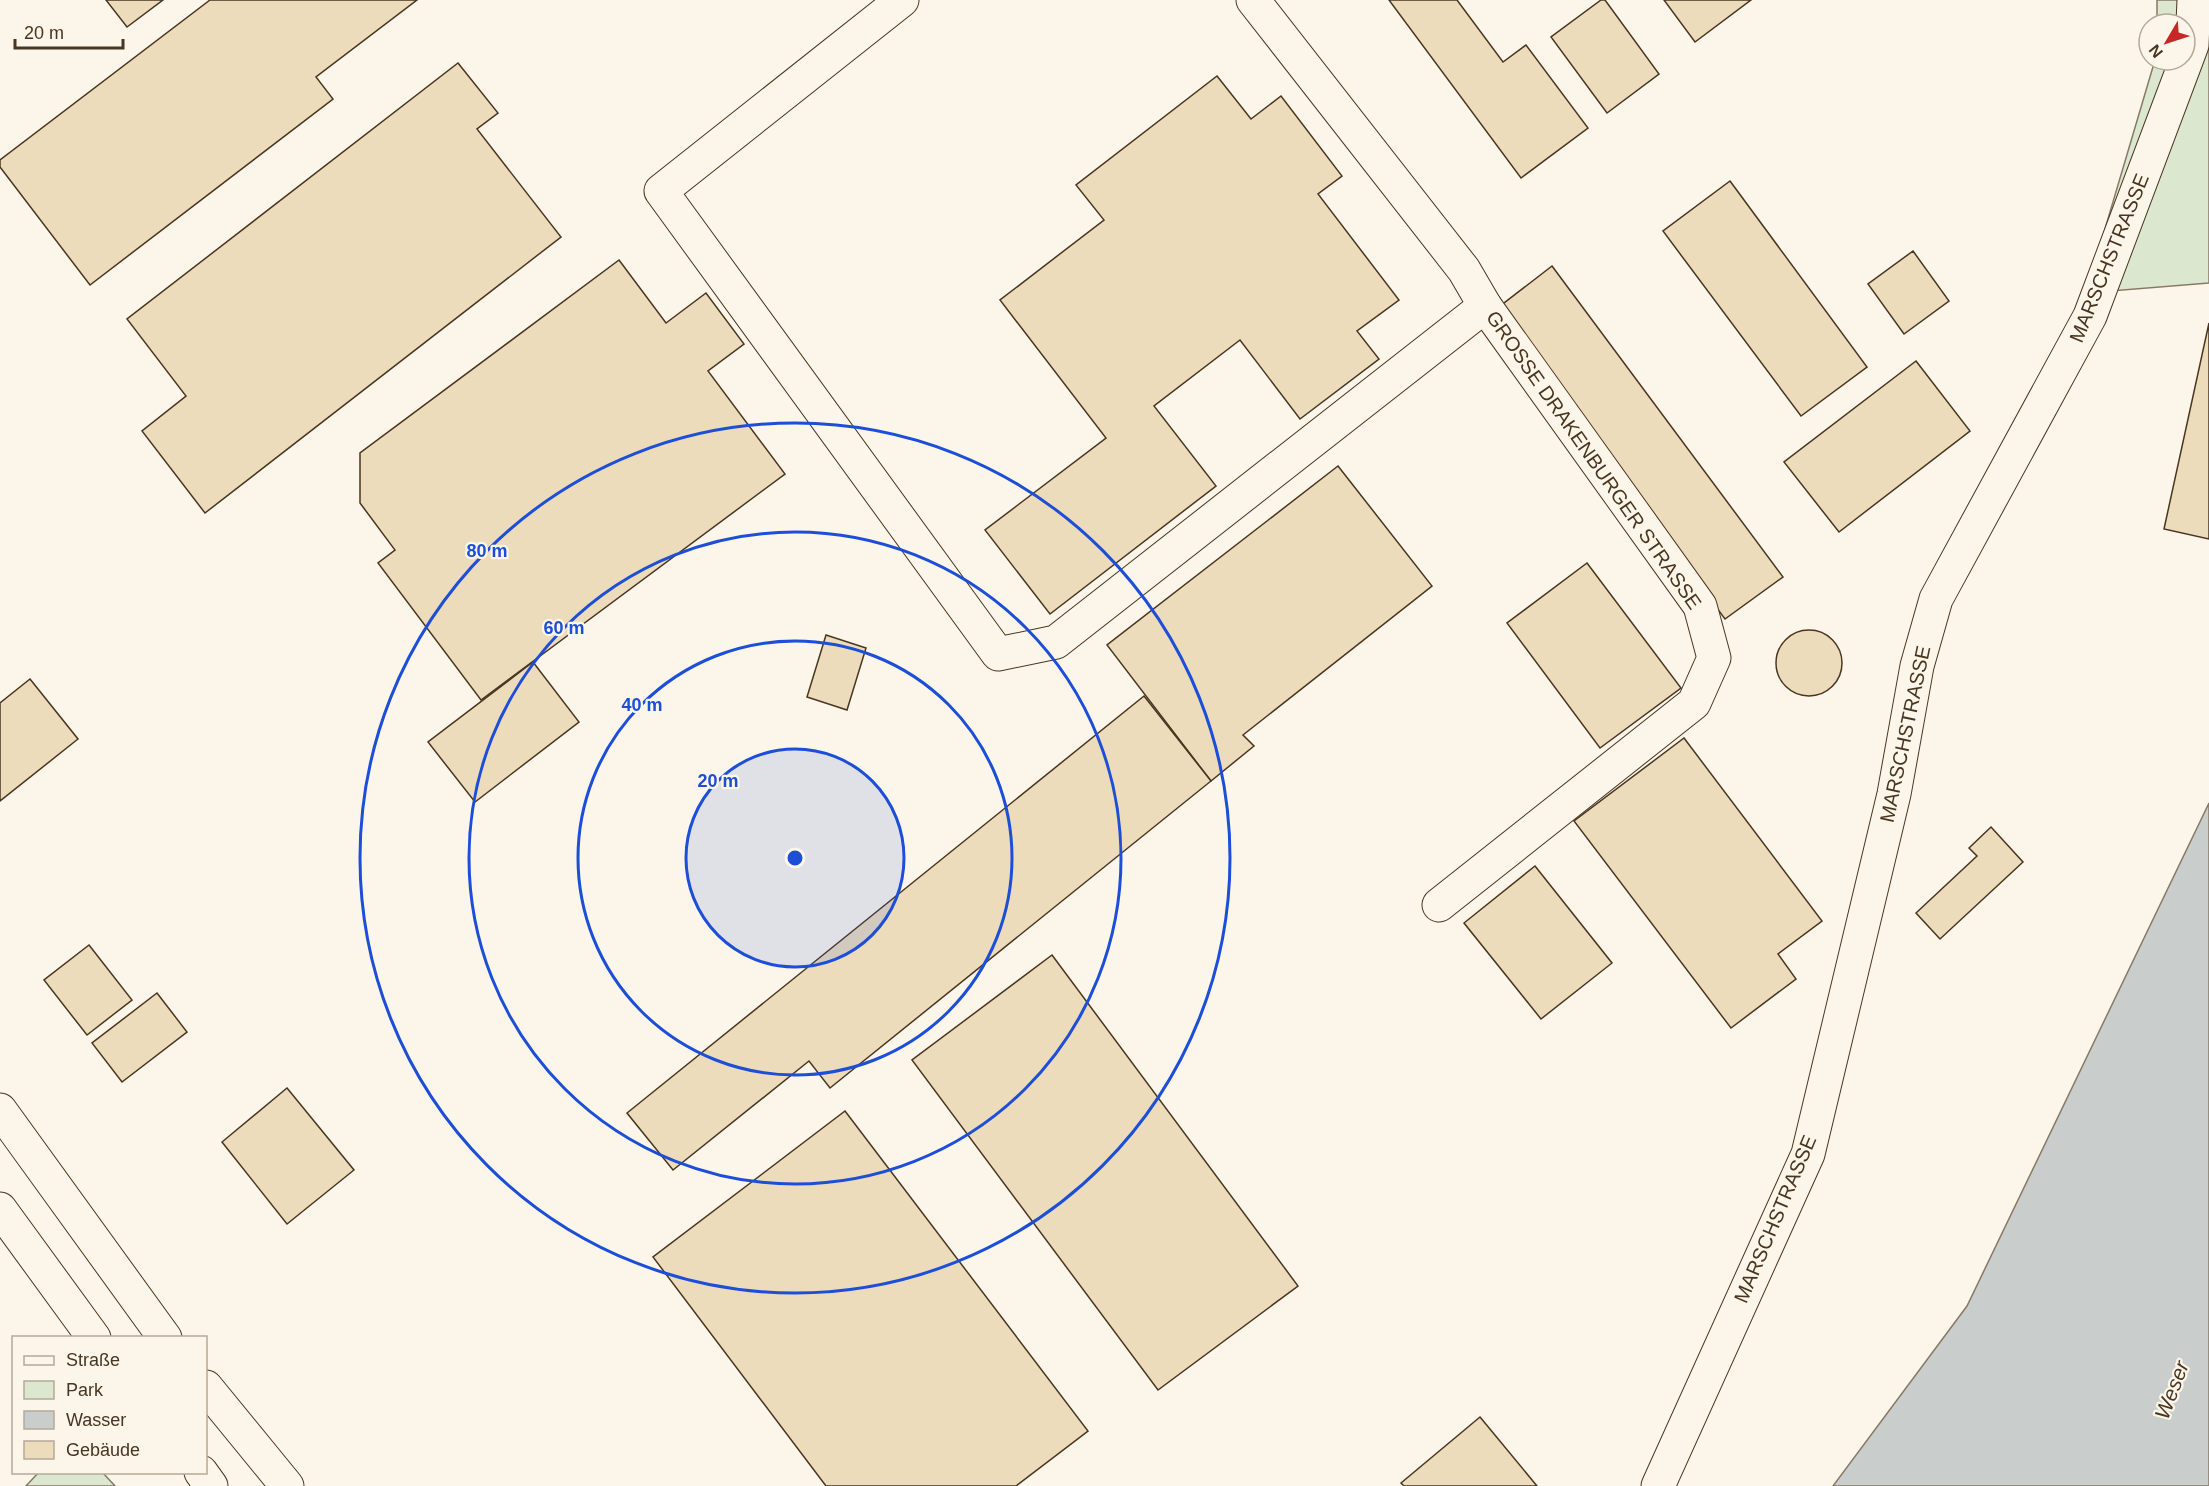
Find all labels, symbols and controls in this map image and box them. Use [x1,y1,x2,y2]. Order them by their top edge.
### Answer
scale bar [15,12,123,50]
north arrow [2137,12,2197,72]
text: 20 m [24,23,64,43]
text: N [2145,41,2166,61]
street label: MARSCHSTRASSE [2065,170,2153,346]
street label: GROSSE DRAKENBURGER STRASSE [1482,307,1706,613]
text: 80 m [466,541,508,561]
text: 60 m [543,618,585,638]
street label: MARSCHSTRASSE [1876,644,1934,824]
text: 40 m [621,695,663,715]
text: 20 m [697,771,739,791]
centre of rings [785,848,805,868]
street label: MARSCHSTRASSE [1730,1132,1820,1306]
legend [12,1336,207,1474]
text: Straße [66,1350,120,1370]
water label: Weser [2150,1357,2193,1422]
text: Park [66,1380,104,1400]
text: Wasser [66,1410,126,1430]
text: Gebäude [66,1440,140,1460]

